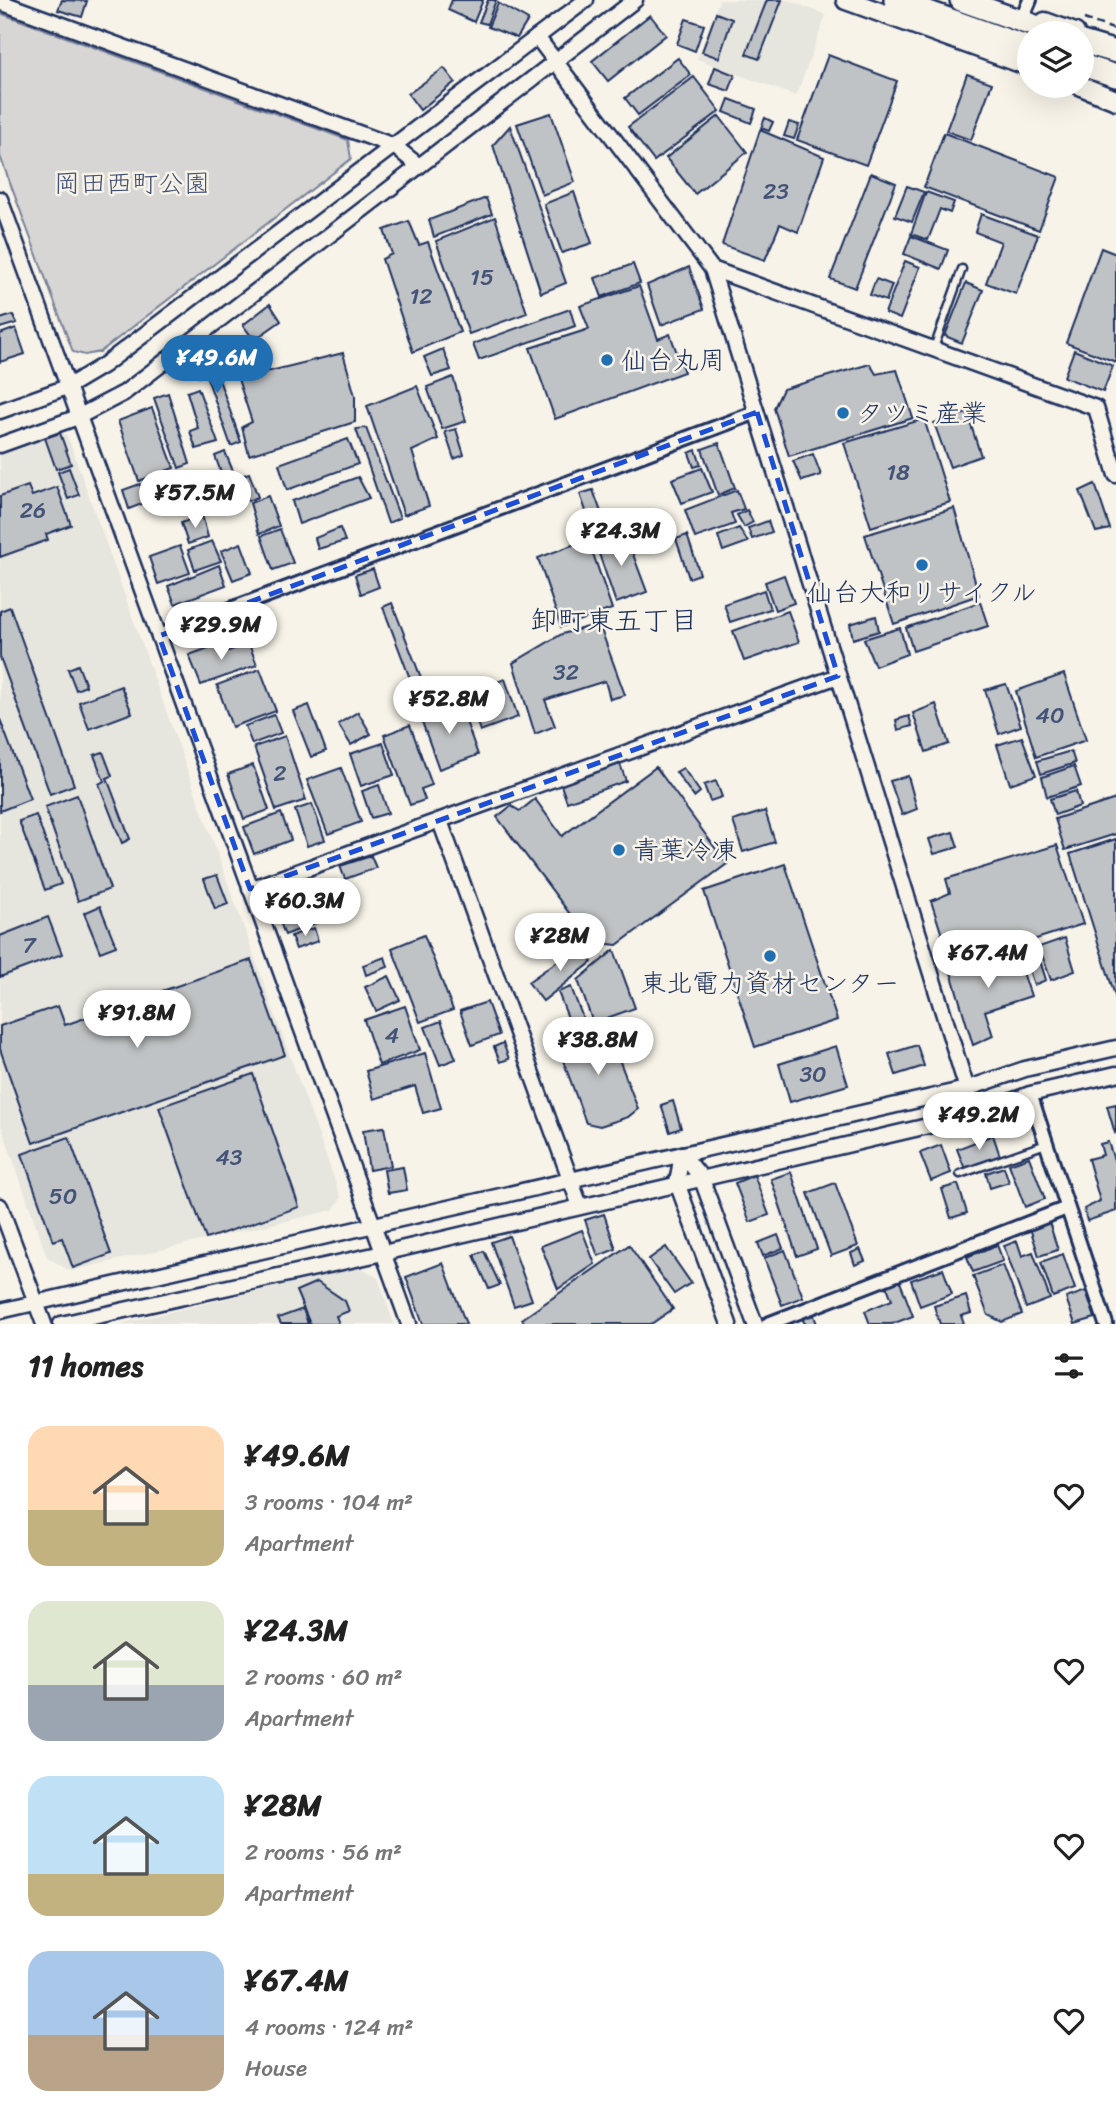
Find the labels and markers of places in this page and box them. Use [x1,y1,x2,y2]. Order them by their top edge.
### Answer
pin: ¥49.6M [160,336,274,395]
place label: 仙台丸周 [621,337,725,383]
marker: 仙台丸周 [599,352,615,368]
place label: タツミ産業 [857,390,987,436]
marker: タツミ産業 [835,405,851,421]
pin: ¥57.5M [138,470,252,530]
pin: ¥24.3M [564,508,678,568]
marker: 仙台大和リサイクル [914,557,930,573]
place label: 仙台大和リサイクル [807,569,1037,615]
pin: ¥29.9M [164,602,278,662]
pin: ¥52.8M [392,676,506,736]
place label: 青葉冷凍 [633,827,737,873]
marker: 青葉冷凍 [611,842,627,858]
pin: ¥60.3M [248,878,362,938]
pin: ¥28M [519,914,601,973]
pin: ¥67.4M [931,930,1045,990]
marker: 東北電力資材センター [762,948,778,964]
place label: 東北電力資材センター [641,960,899,1006]
pin: ¥91.8M [80,990,194,1050]
pin: ¥38.8M [541,1018,655,1077]
pin: ¥49.2M [922,1092,1036,1152]

